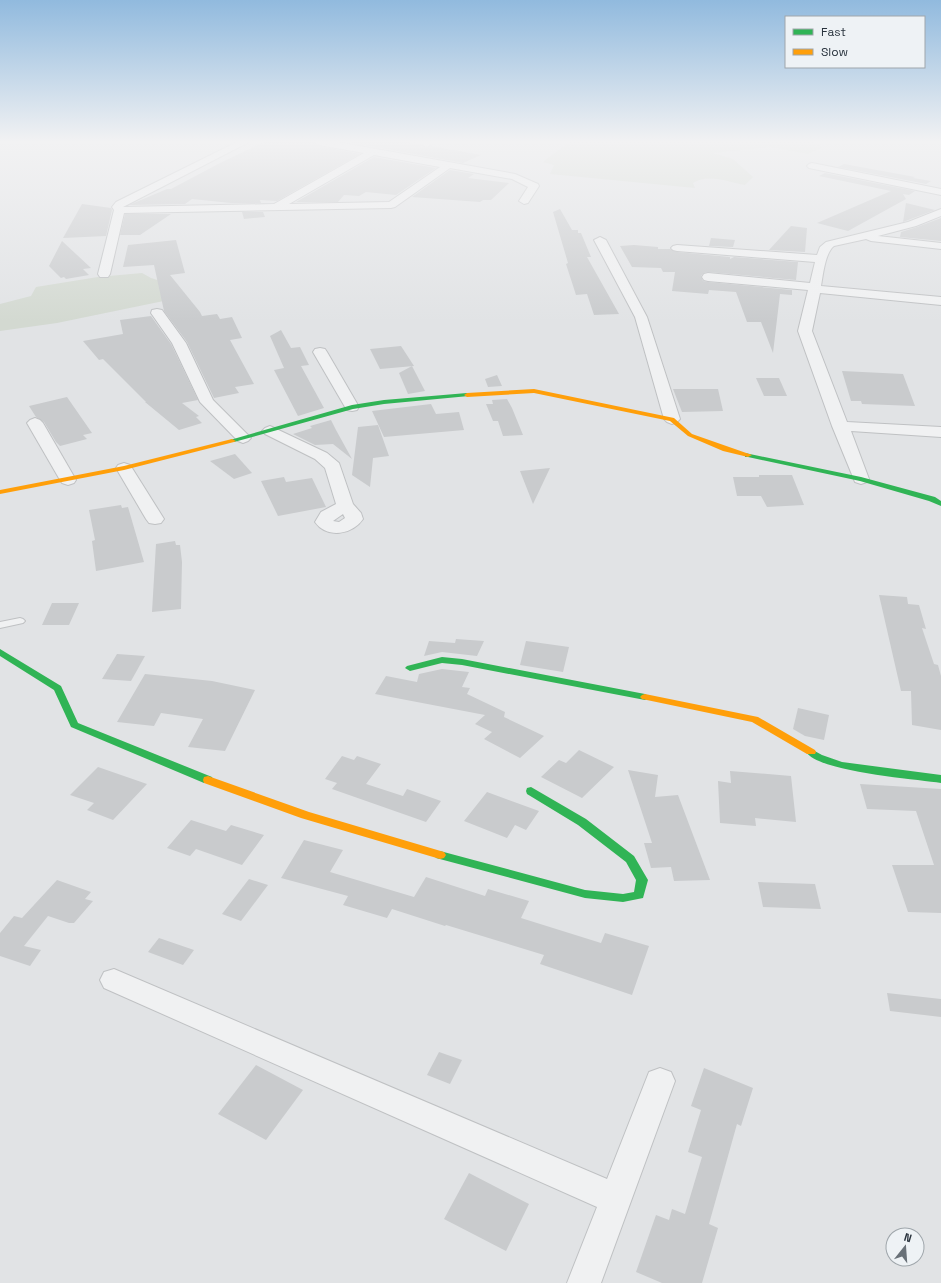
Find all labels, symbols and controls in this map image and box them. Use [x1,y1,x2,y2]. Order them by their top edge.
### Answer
legend [785,16,925,68]
text: Fast [821,24,846,40]
text: Slow [821,44,848,60]
north arrow [885,1227,925,1267]
text: N [902,1230,913,1245]

